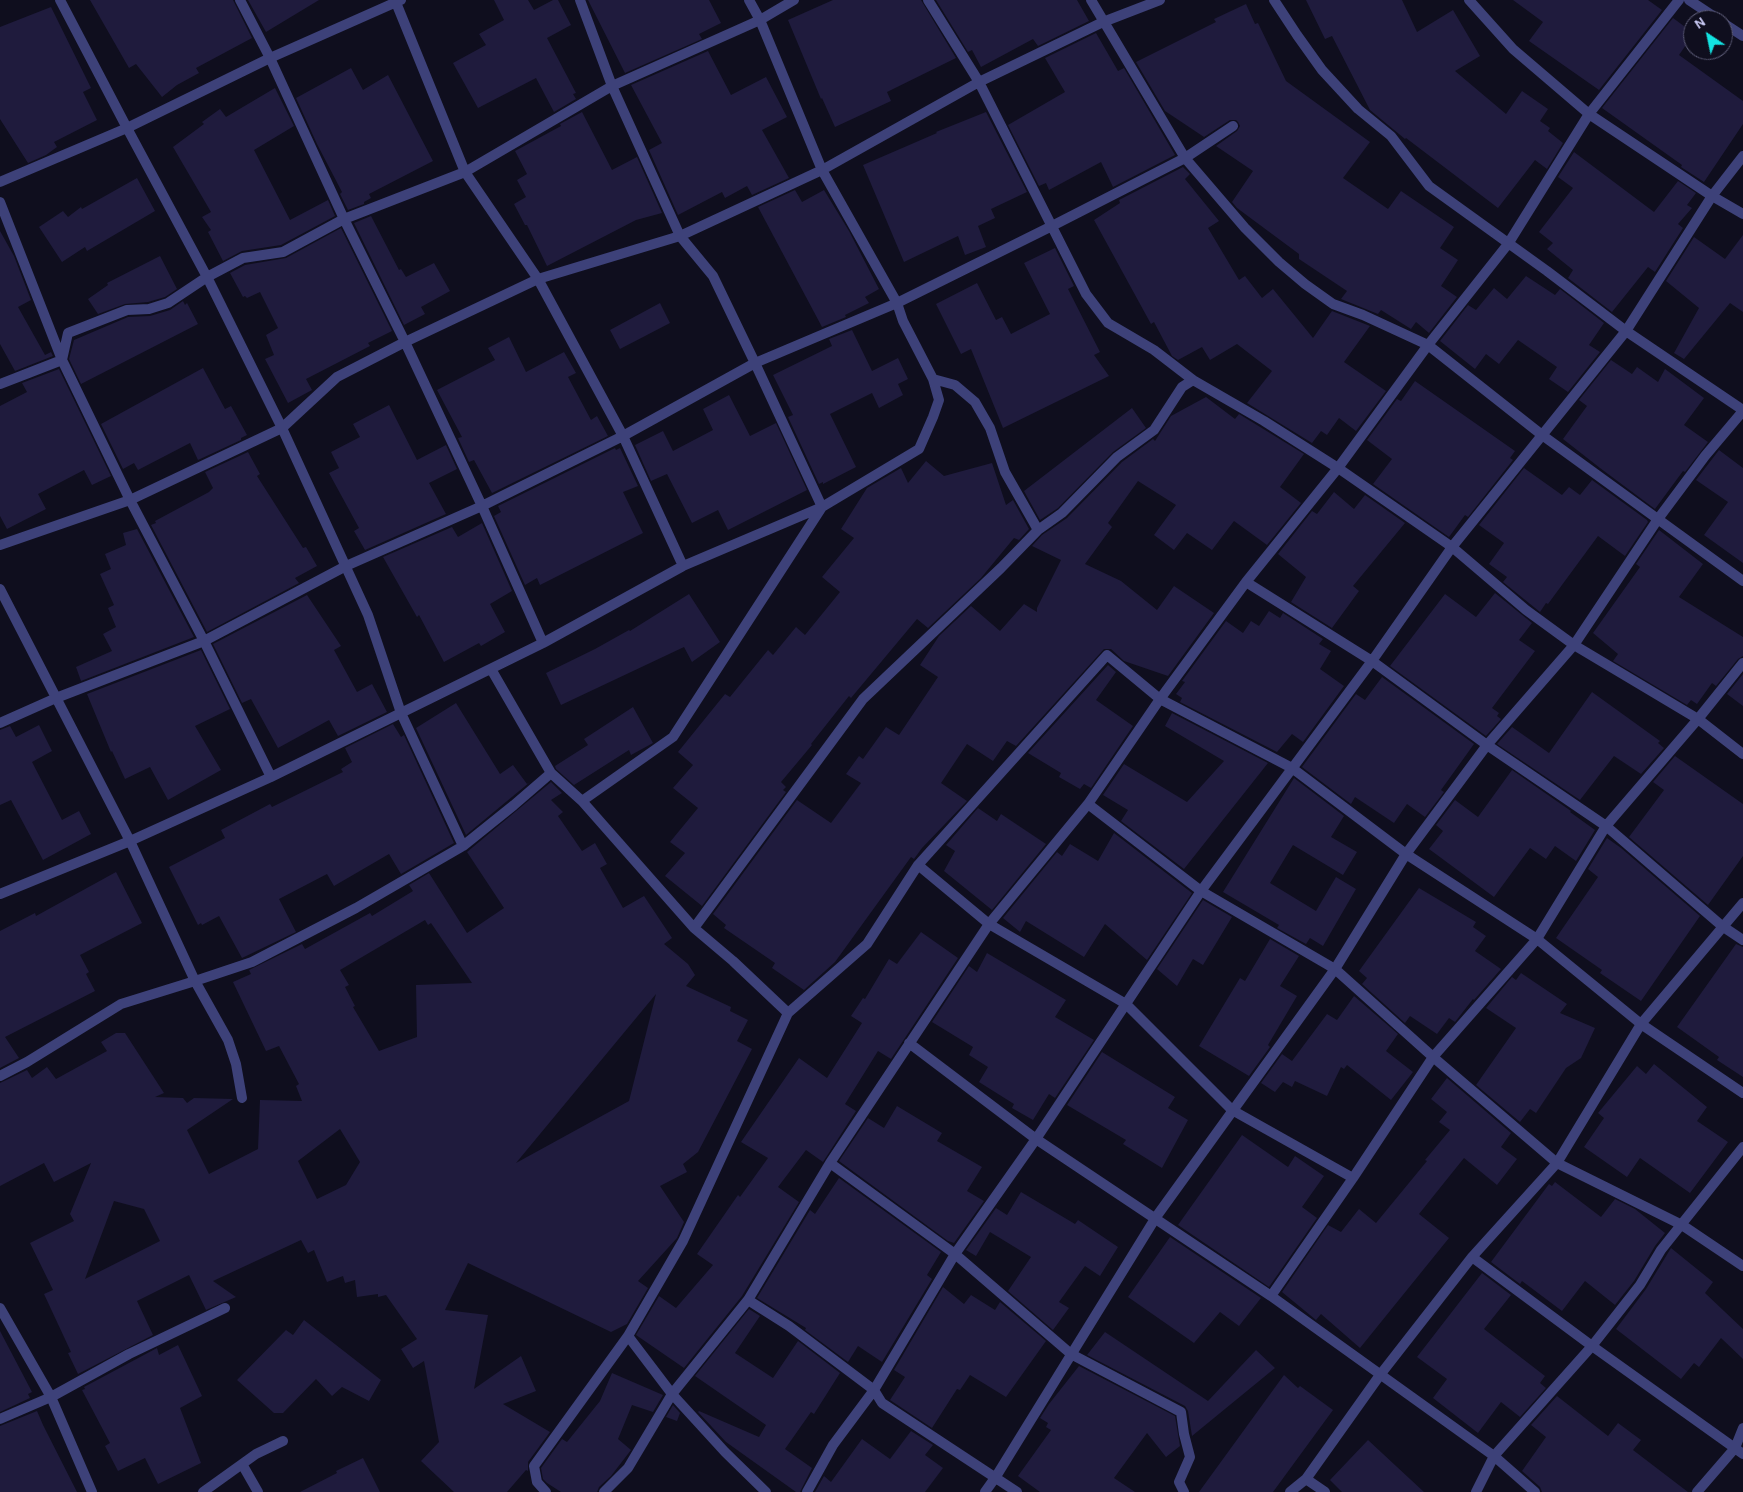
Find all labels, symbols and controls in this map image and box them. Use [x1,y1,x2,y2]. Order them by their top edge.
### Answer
north arrow [1683,10,1733,60]
text: N [1691,13,1709,33]

